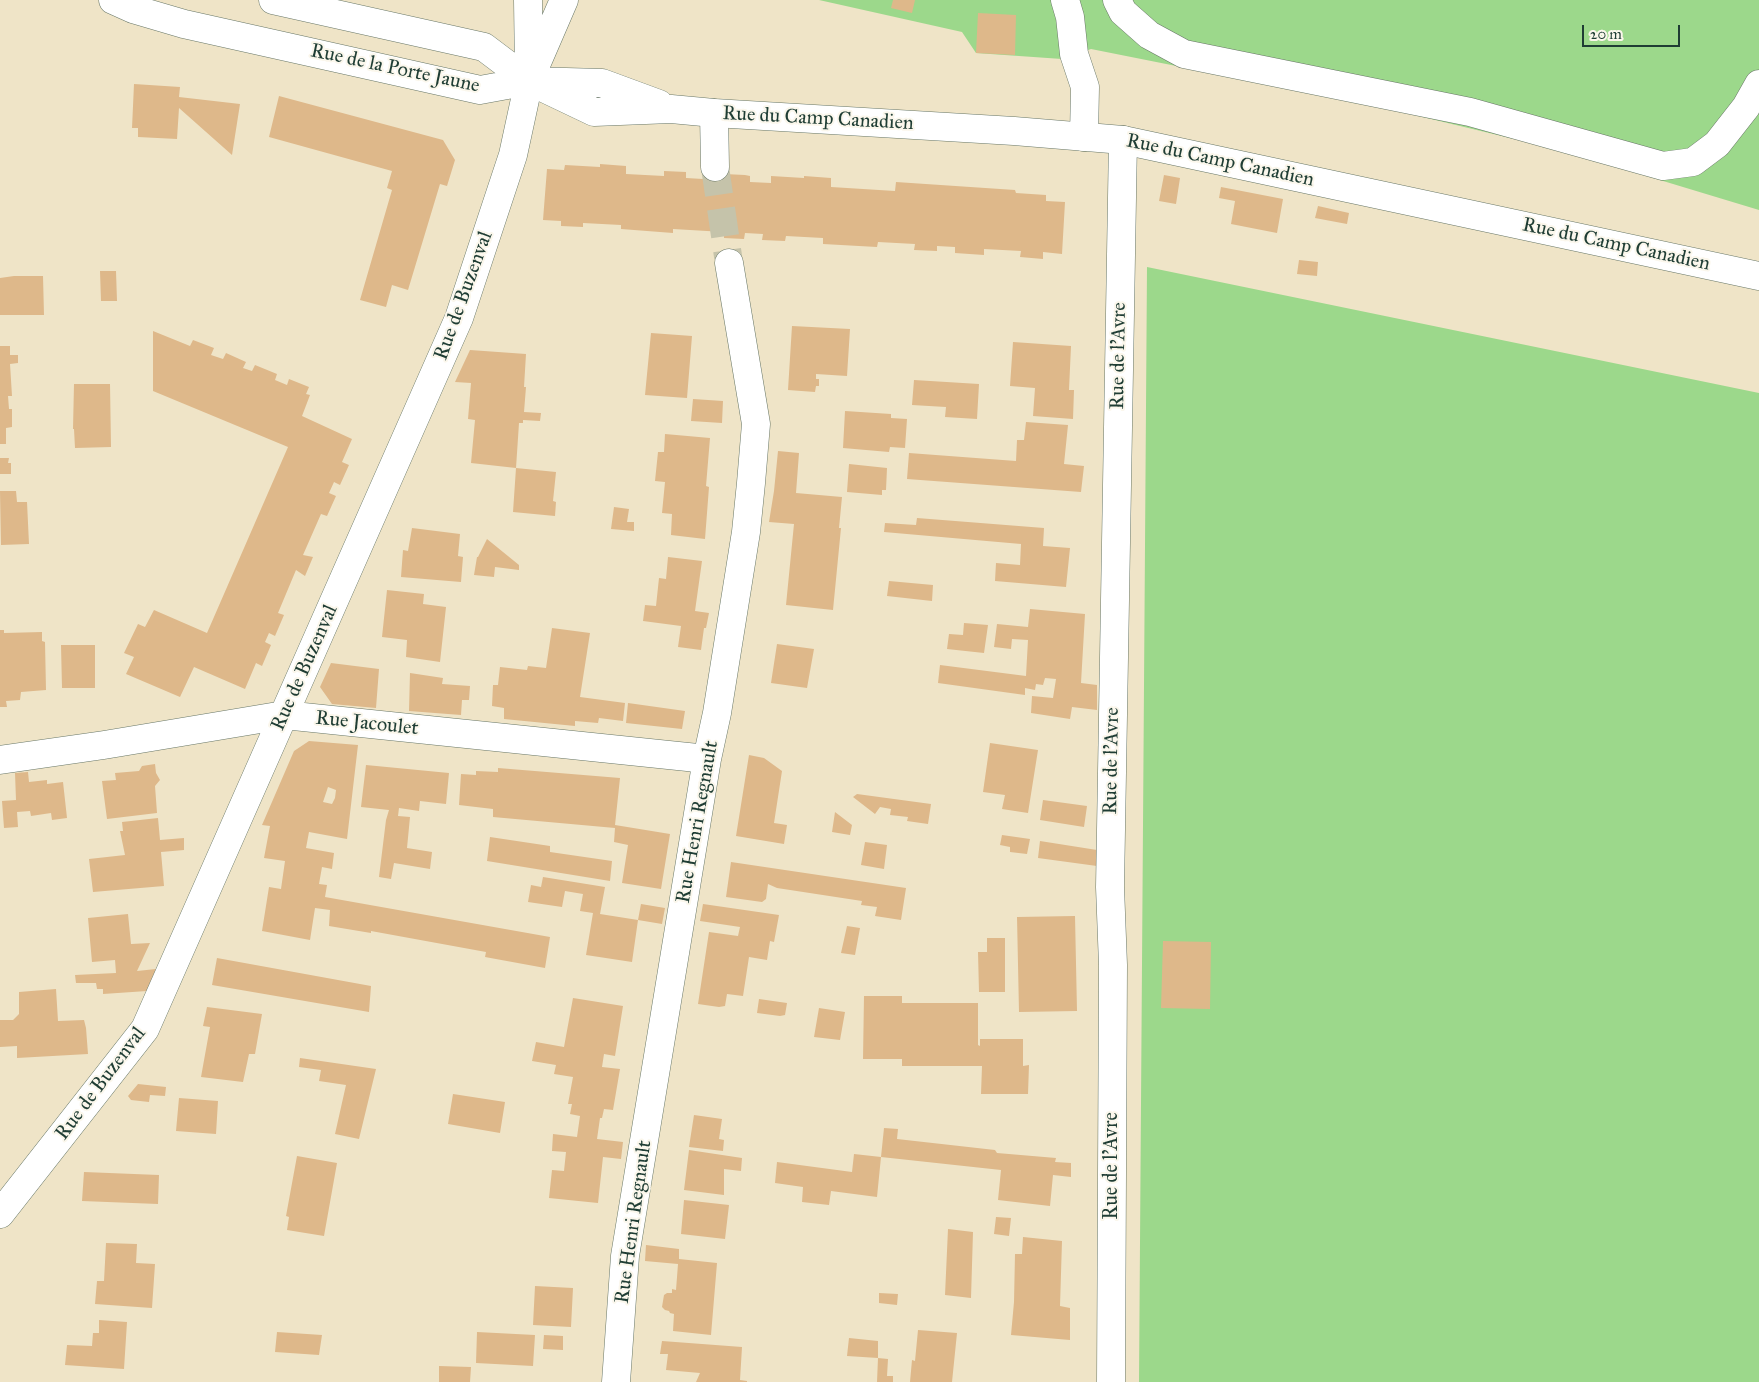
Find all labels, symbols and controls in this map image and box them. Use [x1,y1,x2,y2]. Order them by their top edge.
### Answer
scale bar [1584,15,1682,47]
text: 20 m [1590,25,1622,43]
street label: Rue de la Porte Jaune [308,39,482,99]
street label: Rue du Camp Canadien [722,102,914,136]
street label: Rue du Camp Canadien [1124,129,1316,193]
street label: Rue du Camp Canadien [1520,213,1712,277]
street label: Rue de Buzenval [430,228,498,364]
street label: Rue de l'Avre [1106,302,1132,410]
street label: Rue de Buzenval [267,601,343,735]
street label: Rue Jacoulet [314,707,420,741]
street label: Rue de l'Avre [1099,707,1125,815]
street label: Rue Henri Regnault [672,739,724,905]
street label: Rue de Buzenval [51,1023,151,1145]
street label: Rue de l'Avre [1100,1112,1124,1220]
street label: Rue Henri Regnault [611,1139,657,1305]

